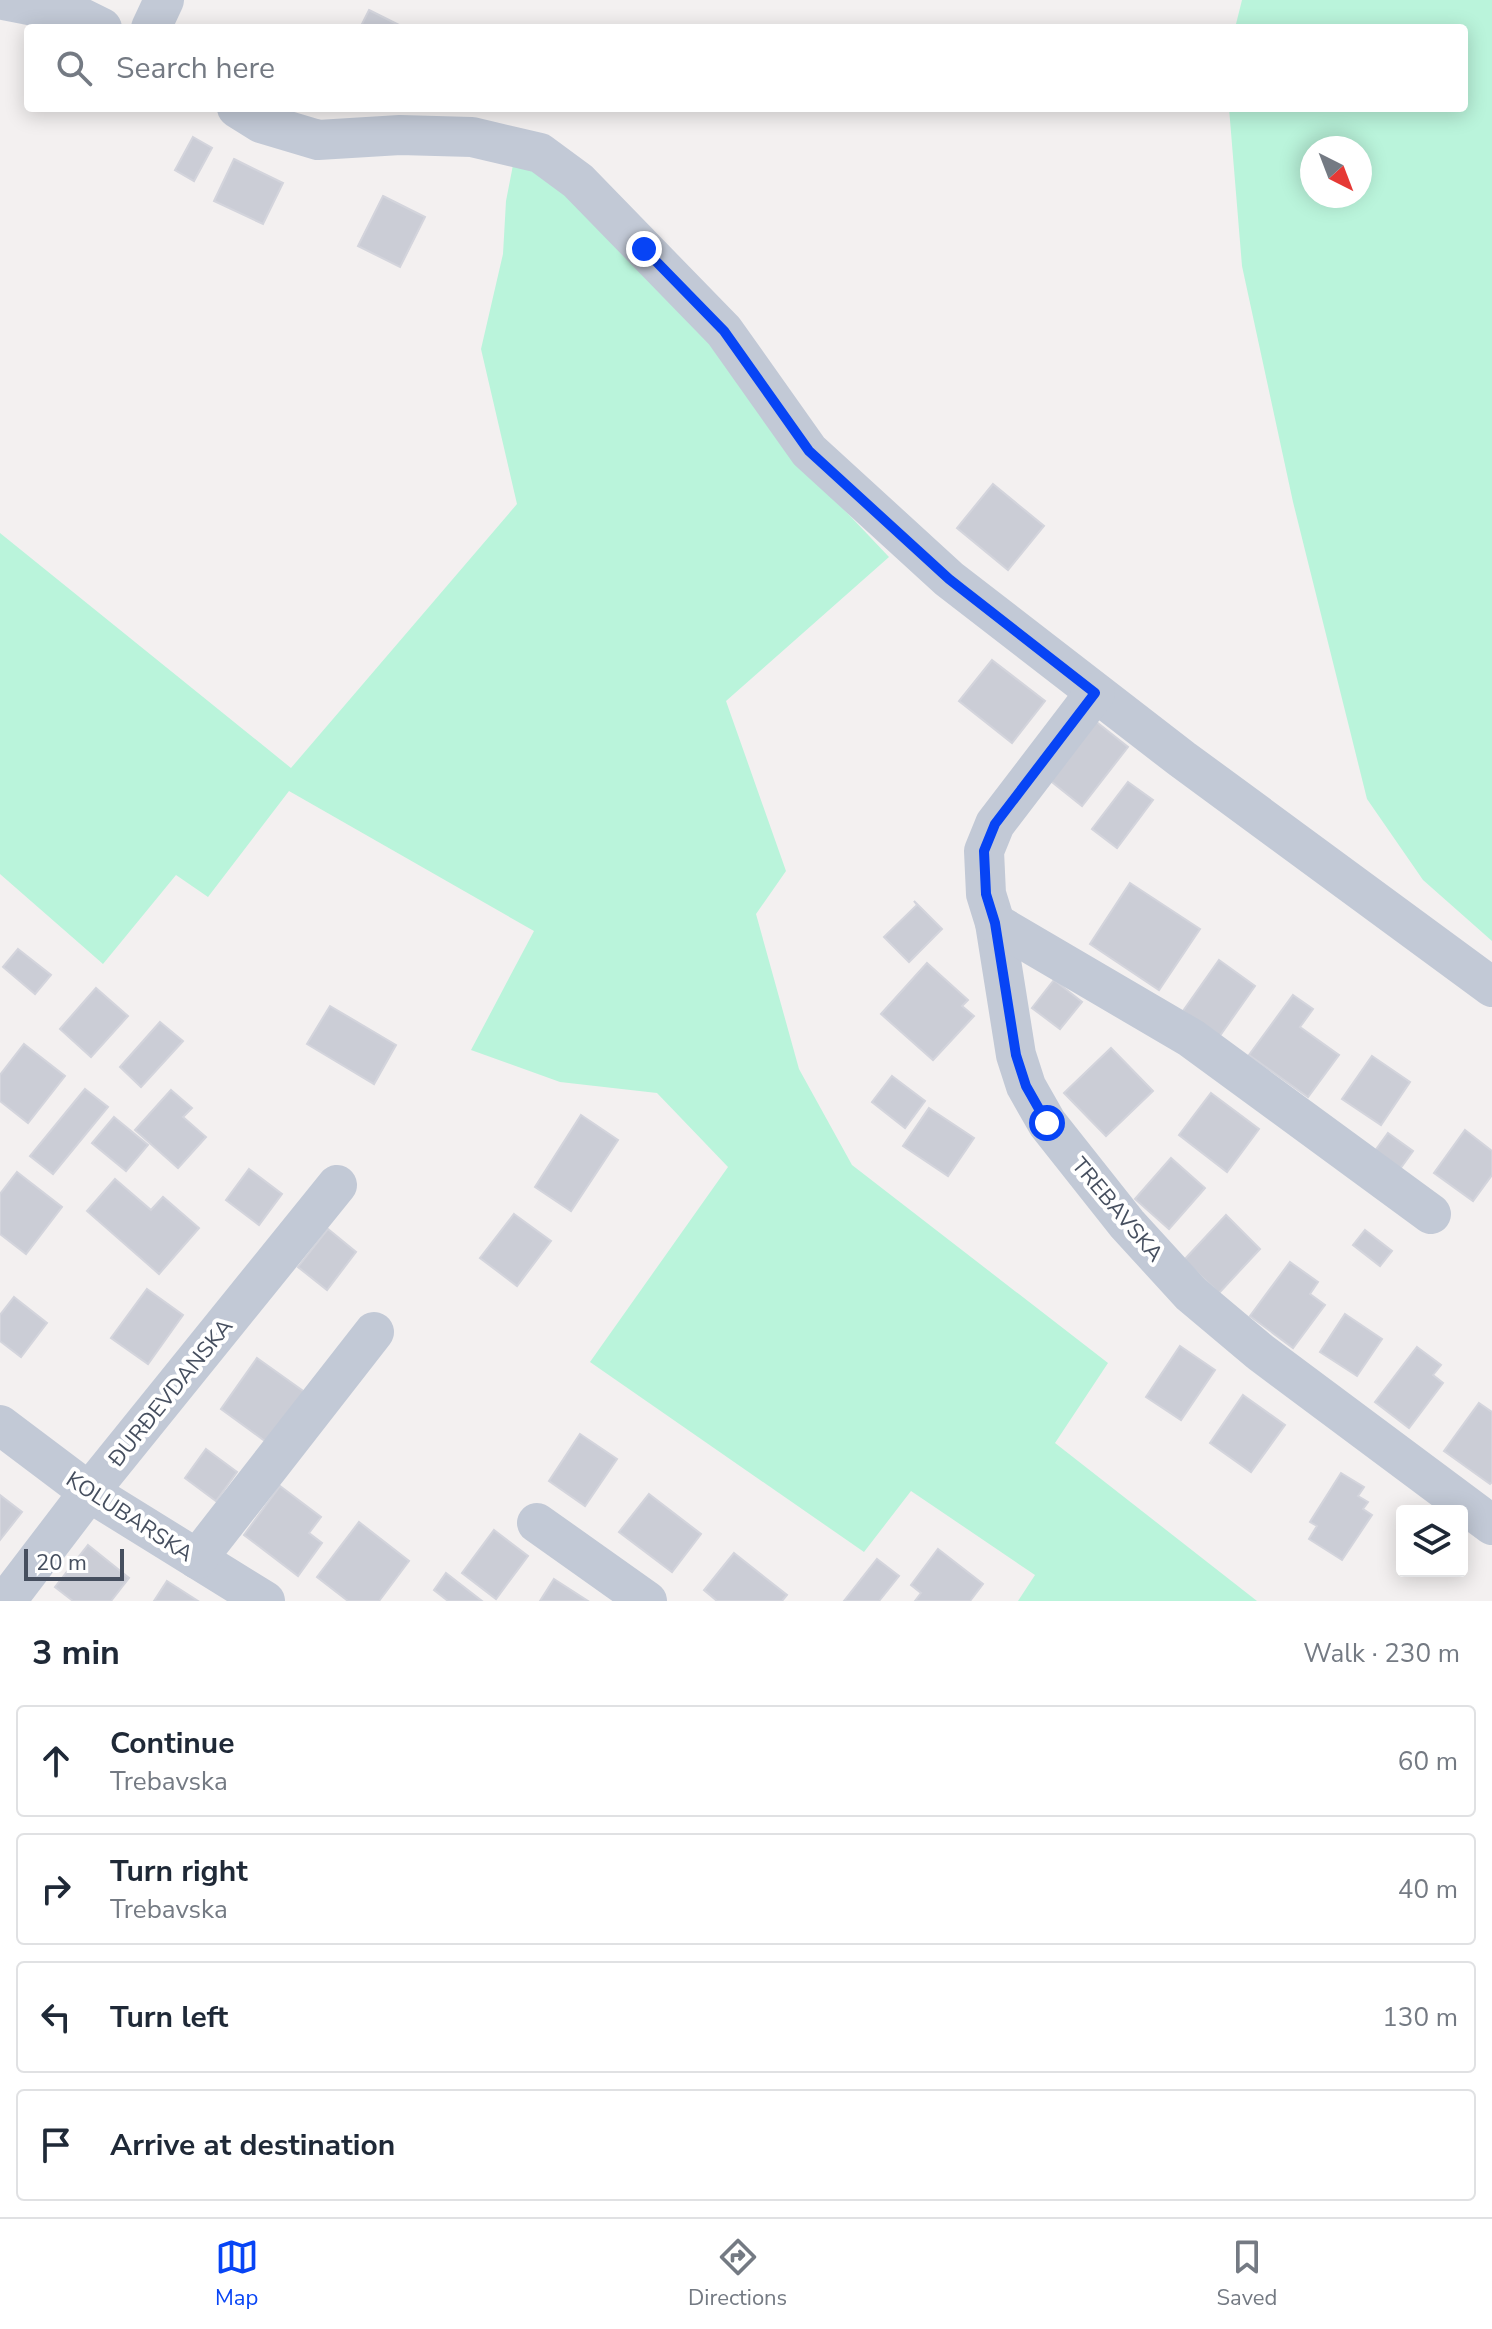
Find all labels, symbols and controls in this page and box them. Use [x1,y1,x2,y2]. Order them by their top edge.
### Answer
search box [24,24,1468,112]
icon: search [52,46,96,90]
text: Search here [116,48,275,89]
north arrow [1300,136,1372,208]
route end [626,231,662,267]
route start [1029,1105,1065,1141]
street label: TREBAVSKA [1065,1151,1170,1268]
street label: ĐURĐEVDANSKA [101,1312,240,1474]
street label: KOLUBARSKA [60,1465,199,1569]
map controls [1396,1505,1468,1577]
button: layers [1396,1505,1468,1577]
scale bar [24,1545,124,1581]
text: 20 m [36,1548,87,1578]
text: 3 min [32,1630,120,1676]
text: Walk · 230 m [1303,1636,1460,1671]
text: Continue [110,1723,235,1764]
icon: ahead [34,1739,78,1783]
text: 60 m [1398,1744,1458,1779]
text: Trebavska [110,1764,228,1799]
text: Turn right [110,1851,248,1892]
icon: right [34,1867,78,1911]
text: 40 m [1398,1872,1458,1907]
text: Trebavska [110,1892,228,1927]
icon: left [34,1995,78,2039]
text: Turn left [110,1997,228,2038]
text: 130 m [1382,2000,1458,2035]
icon: arrive [34,2123,78,2167]
text: Arrive at destination [110,2125,395,2166]
tab: Map [215,2235,259,2313]
tab: Directions [688,2235,787,2313]
tab: Saved [1217,2235,1277,2313]

